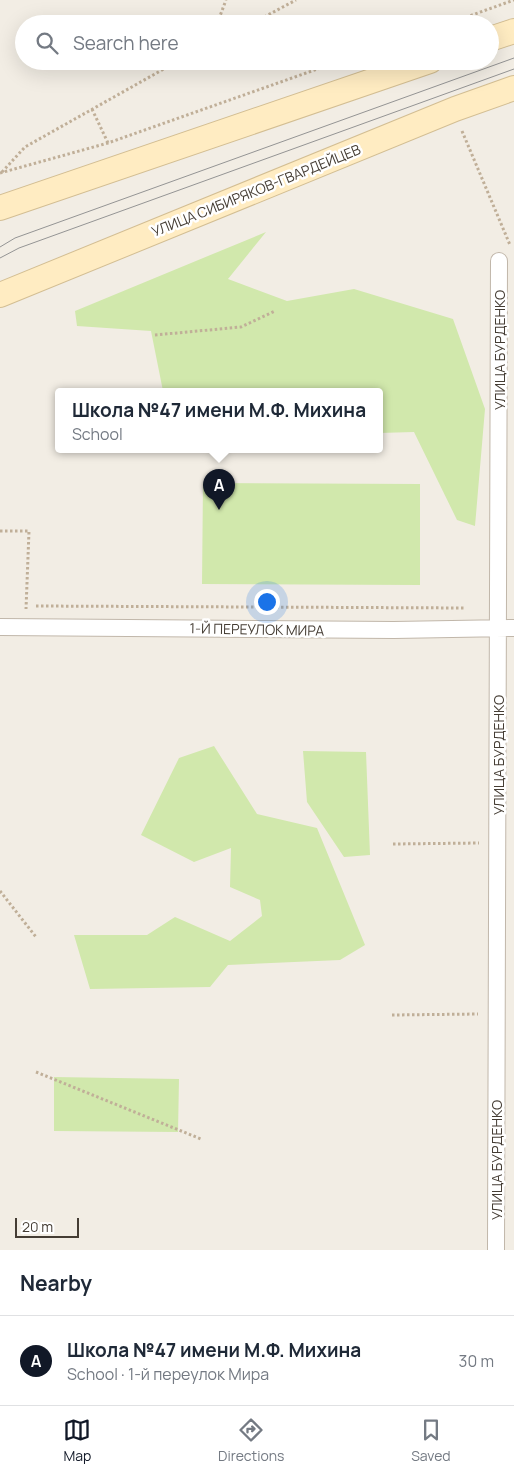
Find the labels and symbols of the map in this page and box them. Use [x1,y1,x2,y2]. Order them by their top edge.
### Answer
street label: УЛИЦА СИБИРЯКОВ-ГВАРДЕЙЦЕВ [149,139,364,241]
street label: УЛИЦА БУРДЕНКО [490,290,509,410]
pin: A [203,469,235,510]
your location [254,589,280,615]
street label: 1-Й ПЕРЕУЛОК МИРА [189,618,325,640]
street label: УЛИЦА БУРДЕНКО [489,695,508,815]
street label: УЛИЦА БУРДЕНКО [487,1100,506,1220]
scale bar [15,1215,79,1238]

